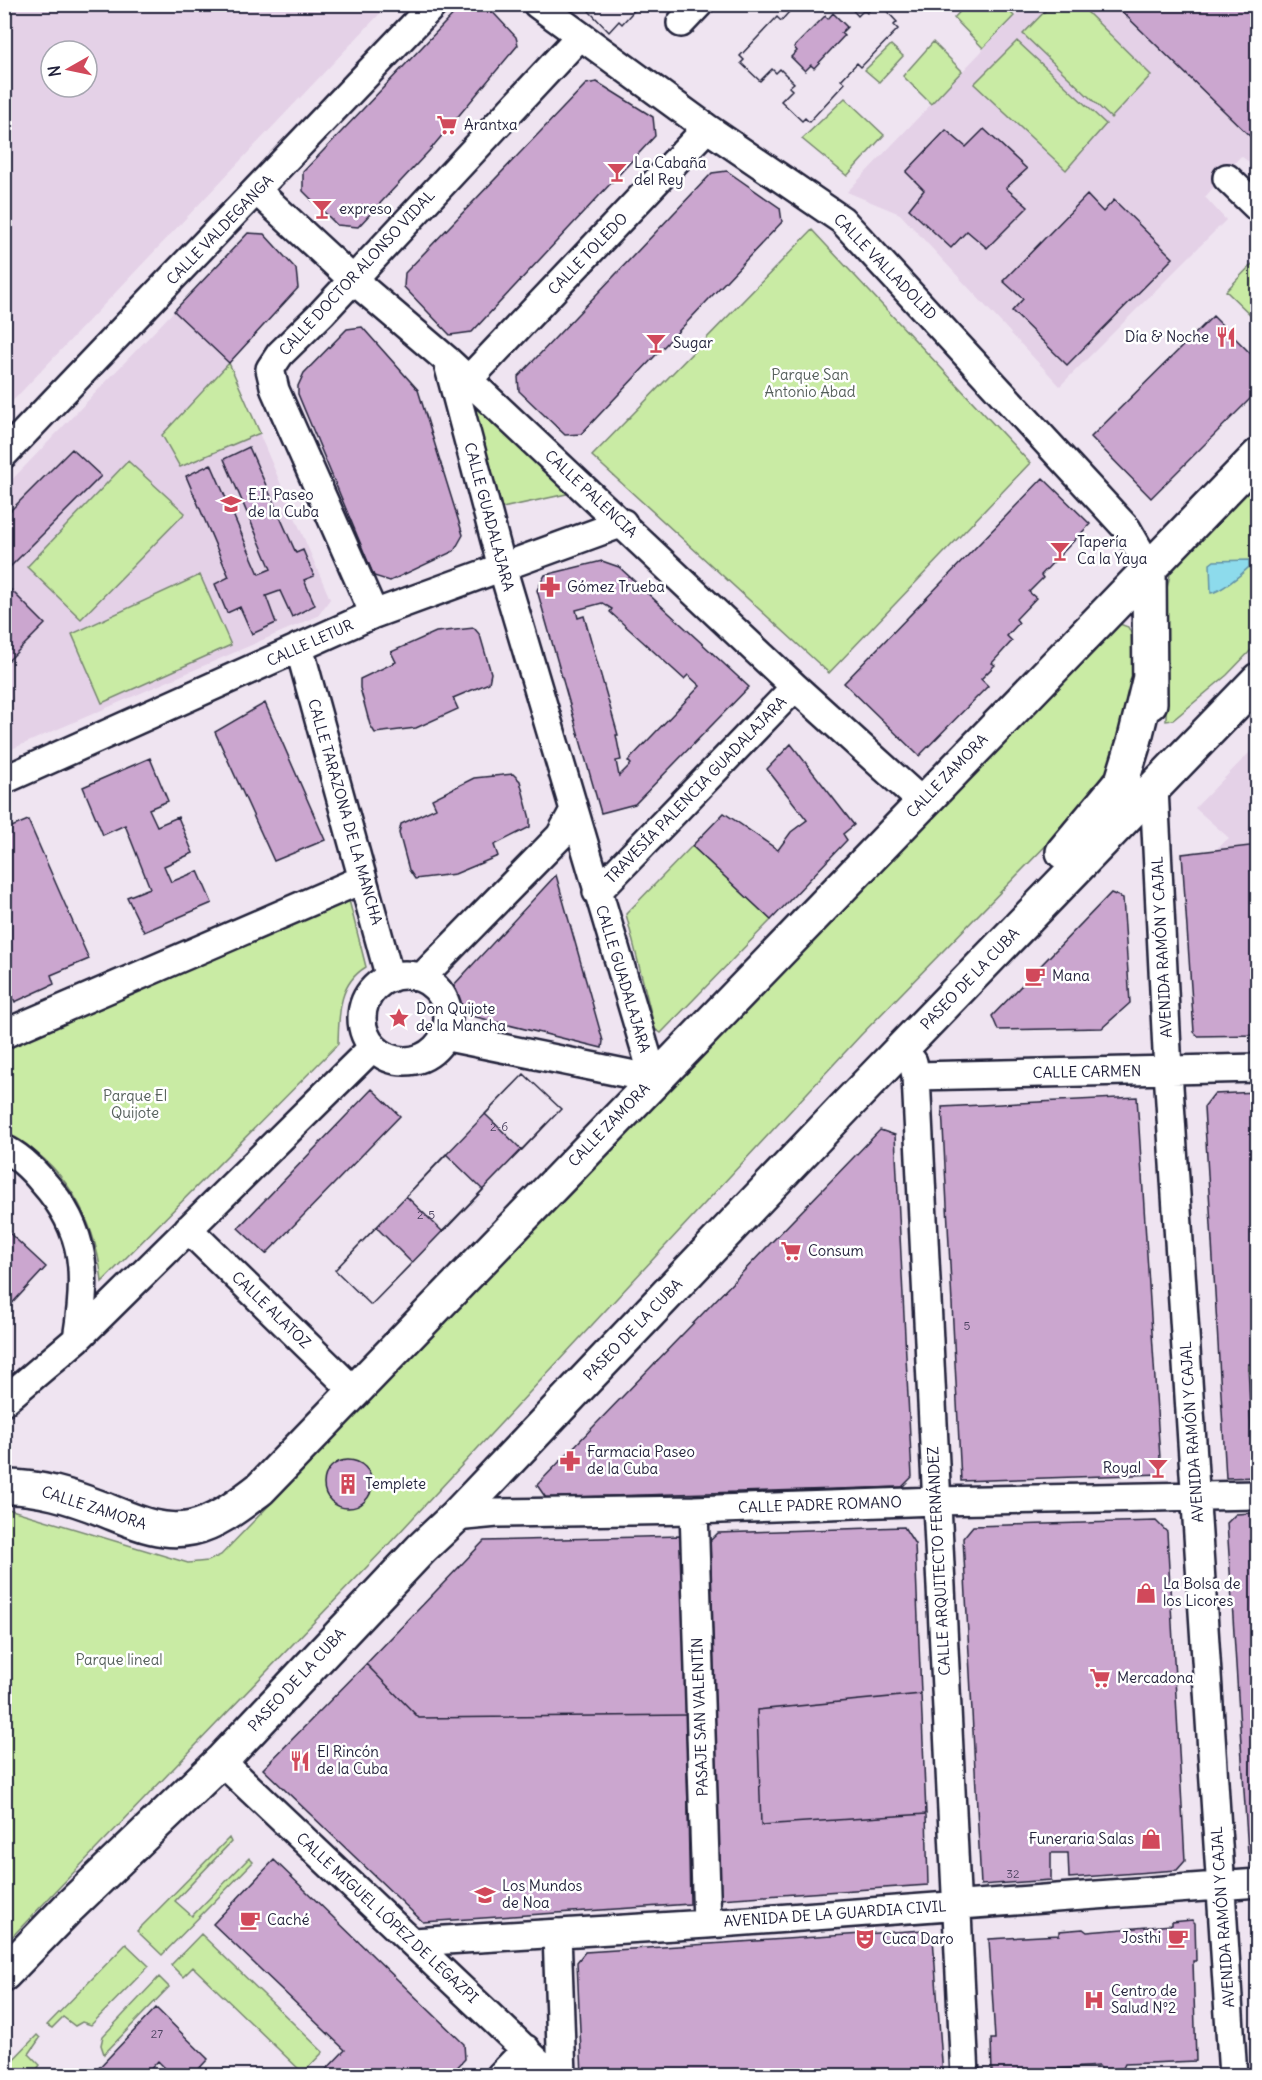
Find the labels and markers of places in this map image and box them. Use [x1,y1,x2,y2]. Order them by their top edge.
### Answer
supermarket icon: Arantxa [435,113,459,137]
place label: Arantxa [464,115,518,134]
place label: La Cabaña del Rey [634,153,707,189]
bar icon: La Cabaña del Rey [605,160,629,184]
bar icon: expreso [310,197,334,221]
place label: expreso [339,199,392,218]
restaurant icon: Día & Noche [1214,325,1238,349]
place label: Día & Noche [1125,327,1209,346]
bar icon: Sugar [644,331,668,355]
place label: Sugar [673,333,713,352]
place label: E.I. Paseo de la Cuba [248,485,320,521]
school or university icon: E.I. Paseo de la Cuba [219,492,243,516]
place label: Tapería Ca la Yaya [1077,532,1148,568]
bar icon: Tapería Ca la Yaya [1048,539,1072,563]
pharmacy icon: Gómez Trueba [538,575,562,599]
place label: Gómez Trueba [567,577,665,596]
cafe icon: Mana [1023,964,1047,988]
place label: Mana [1052,966,1090,985]
place label: Don Quijote de la Mancha [416,999,506,1035]
place icon: Don Quijote de la Mancha [387,1006,411,1030]
supermarket icon: Consum [779,1239,803,1263]
place label: Consum [808,1241,864,1260]
place label: Farmacia Paseo de la Cuba [587,1442,695,1478]
pharmacy icon: Farmacia Paseo de la Cuba [558,1449,582,1473]
bar icon: Royal [1146,1456,1170,1480]
place label: Royal [1103,1458,1141,1477]
building icon: Templete [336,1472,360,1496]
place label: Templete [365,1474,426,1493]
place label: La Bolsa de los Licores [1163,1574,1241,1610]
shop icon: La Bolsa de los Licores [1134,1581,1158,1605]
supermarket icon: Mercadona [1088,1666,1112,1690]
place label: Mercadona [1117,1668,1194,1687]
place label: El Rincón de la Cuba [317,1742,389,1778]
restaurant icon: El Rincón de la Cuba [288,1749,312,1773]
shop icon: Funeraria Salas [1139,1827,1163,1851]
place label: Funeraria Salas [1029,1829,1134,1848]
place label: Los Mundos de Noa [502,1876,583,1912]
school or university icon: Los Mundos de Noa [473,1883,497,1907]
cafe icon: Caché [238,1908,262,1932]
place label: Caché [267,1910,310,1929]
cafe icon: Josthi [1166,1926,1190,1950]
theatre icon: Cuca Daro [853,1927,877,1951]
place label: Josthi [1121,1928,1161,1947]
place label: Cuca Daro [882,1929,954,1948]
place label: Centro de Salud Nº2 [1111,1981,1177,2017]
hospital icon: Centro de Salud Nº2 [1082,1988,1106,2012]

